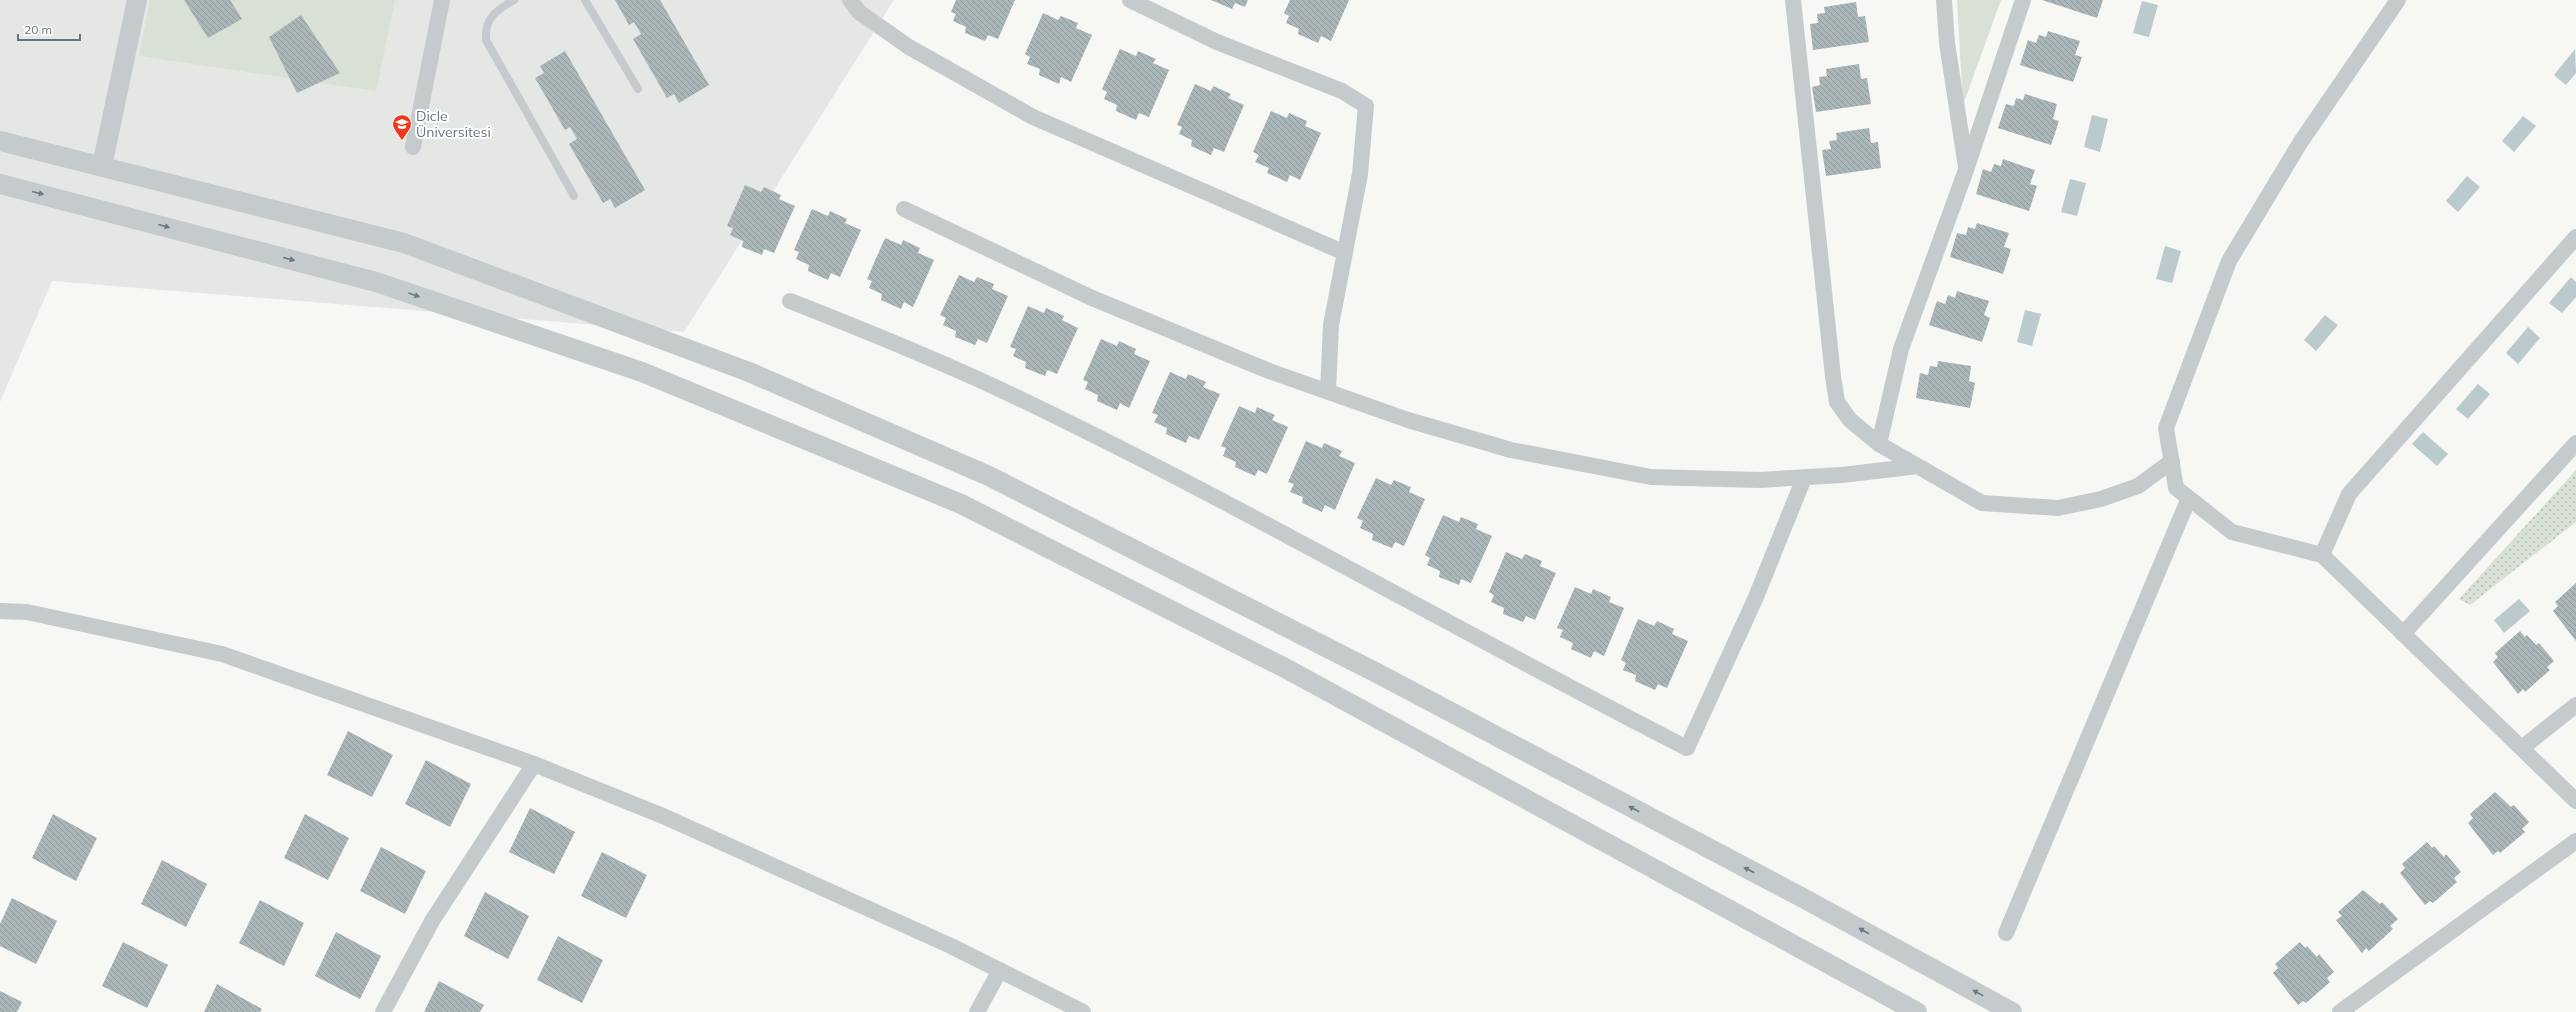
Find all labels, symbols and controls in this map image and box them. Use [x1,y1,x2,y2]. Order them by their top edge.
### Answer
scale bar [18,16,80,42]
text: 20 m [24,22,52,37]
place label: Dicle Üniversitesi [416,107,491,141]
school or university icon: Dicle Üniversitesi [391,113,413,141]
one-way arrow [32,191,44,197]
one-way arrow [158,223,170,229]
one-way arrow [284,256,296,262]
one-way arrow [409,292,421,298]
one-way arrow [1628,806,1640,812]
one-way arrow [1743,866,1755,873]
one-way arrow [1858,928,1869,934]
one-way arrow [1972,990,1984,997]

